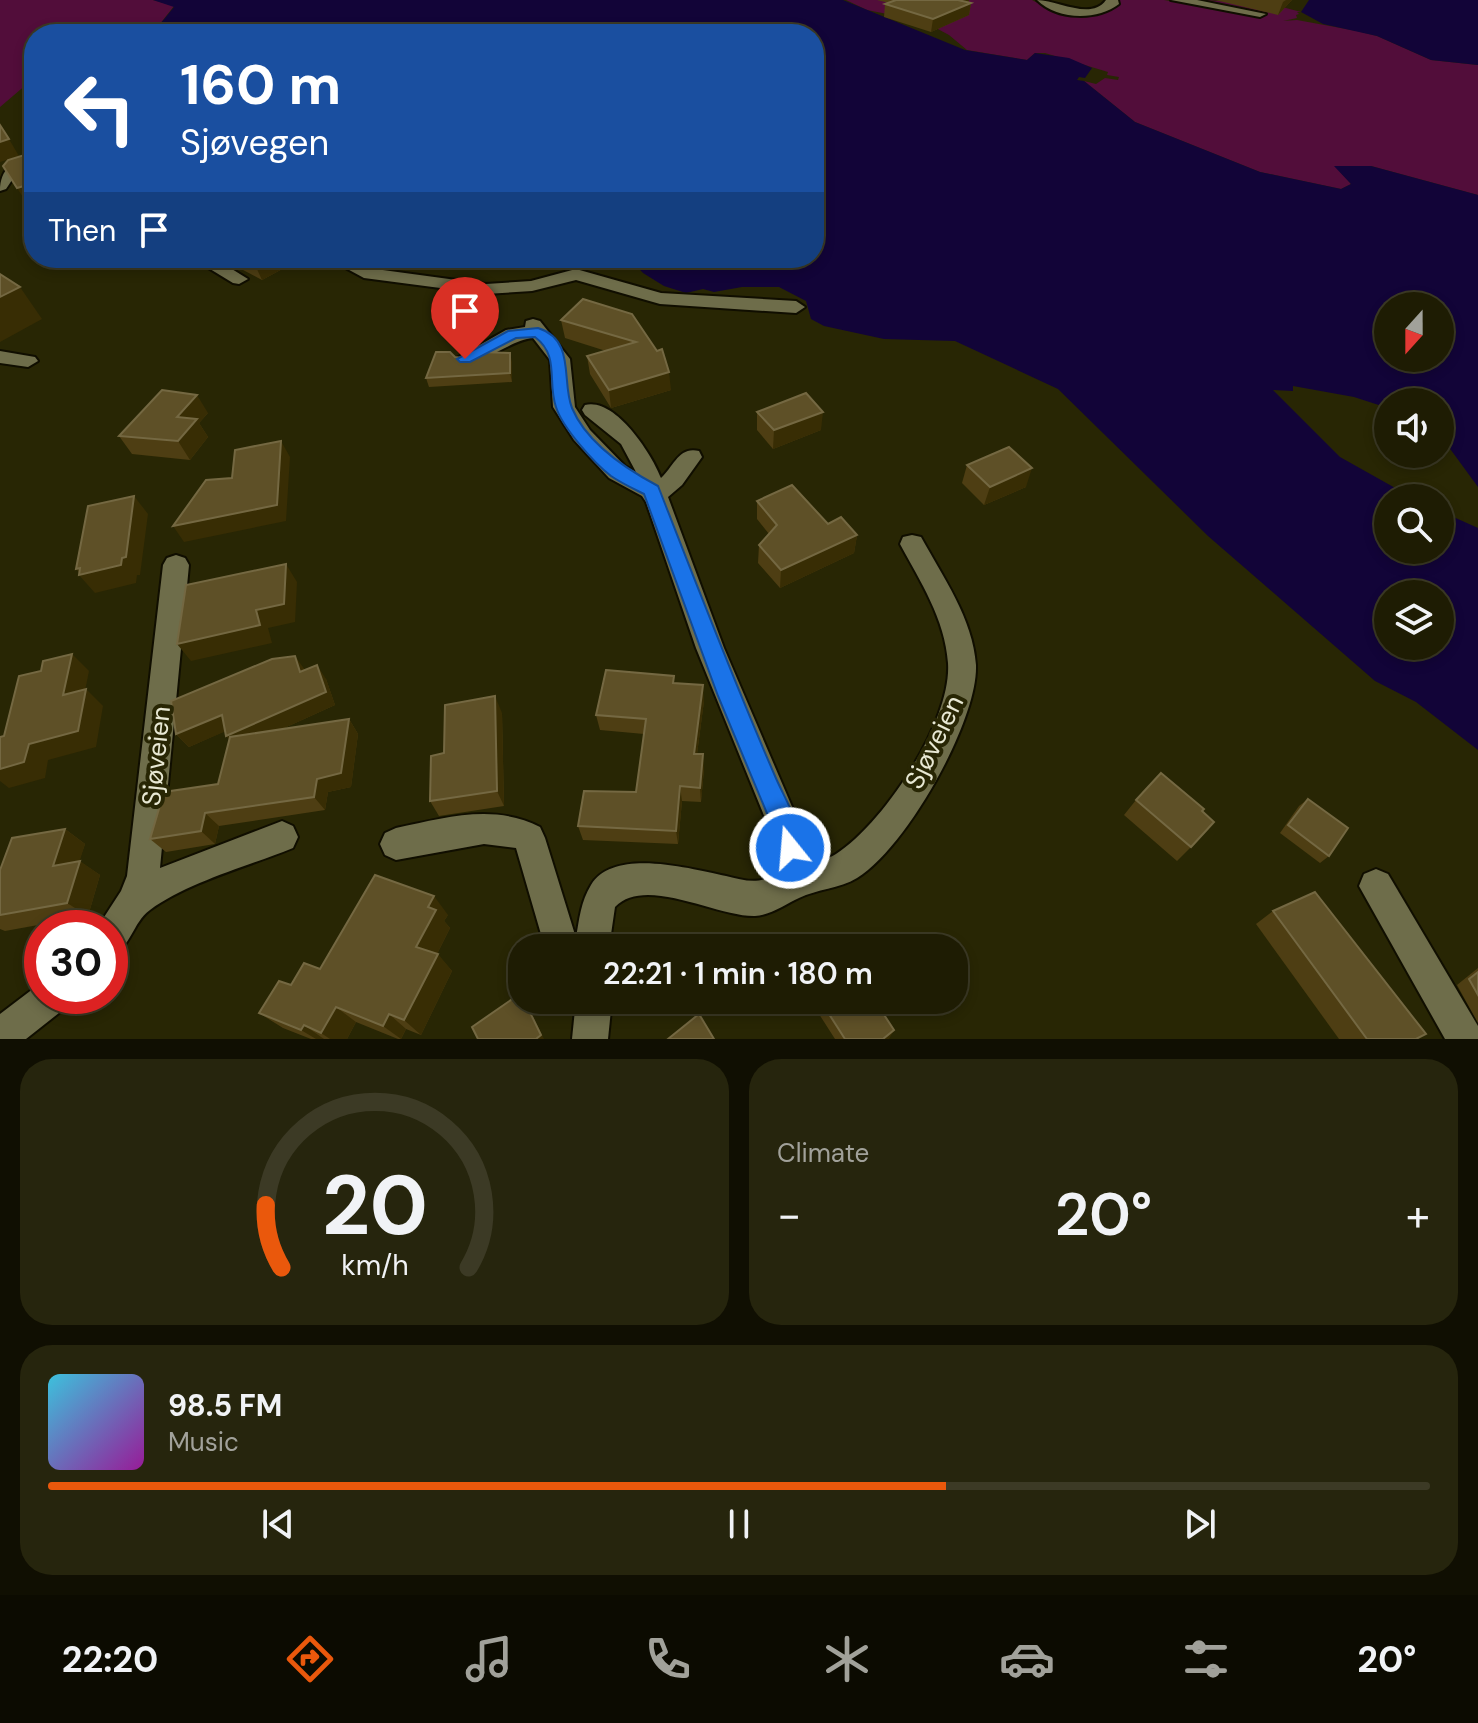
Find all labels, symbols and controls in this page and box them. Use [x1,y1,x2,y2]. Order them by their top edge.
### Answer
text: 160 m [180,48,341,121]
icon: left [48,56,152,160]
text: Sjøvegen [180,119,329,166]
icon: arrive [132,208,176,252]
text: Then [48,211,116,250]
pin [431,277,499,359]
icon: arrive [443,289,487,333]
north arrow [1374,292,1454,372]
map controls [1374,292,1454,660]
button: sound [1374,388,1454,468]
button: search [1374,484,1454,564]
button: layers [1374,580,1454,660]
street label: Sjøveien [897,690,971,794]
street label: Sjøveien [134,704,178,808]
position arrow [748,806,832,890]
speed limit sign: 30 [24,910,128,1014]
text: 22:21 · 1 min · 180 m [603,954,873,993]
text: Climate [777,1136,869,1170]
text: 20 [321,1151,428,1260]
text: 20° [1055,1175,1152,1254]
text: − [777,1186,801,1244]
text: + [1406,1186,1430,1244]
text: km/h [341,1247,408,1284]
text: 98.5 FM [168,1386,282,1425]
text: Music [168,1425,239,1459]
icon: previous [256,1502,300,1546]
icon: pause [717,1502,761,1546]
icon: next [1178,1502,1222,1546]
icon: directions [282,1631,338,1687]
icon: music [461,1631,517,1687]
icon: phone [640,1631,696,1687]
icon: climate [819,1631,875,1687]
icon: car [999,1631,1055,1687]
icon: filters [1178,1631,1234,1687]
text: 22:20 [62,1636,158,1683]
text: 20° [1357,1636,1416,1683]

